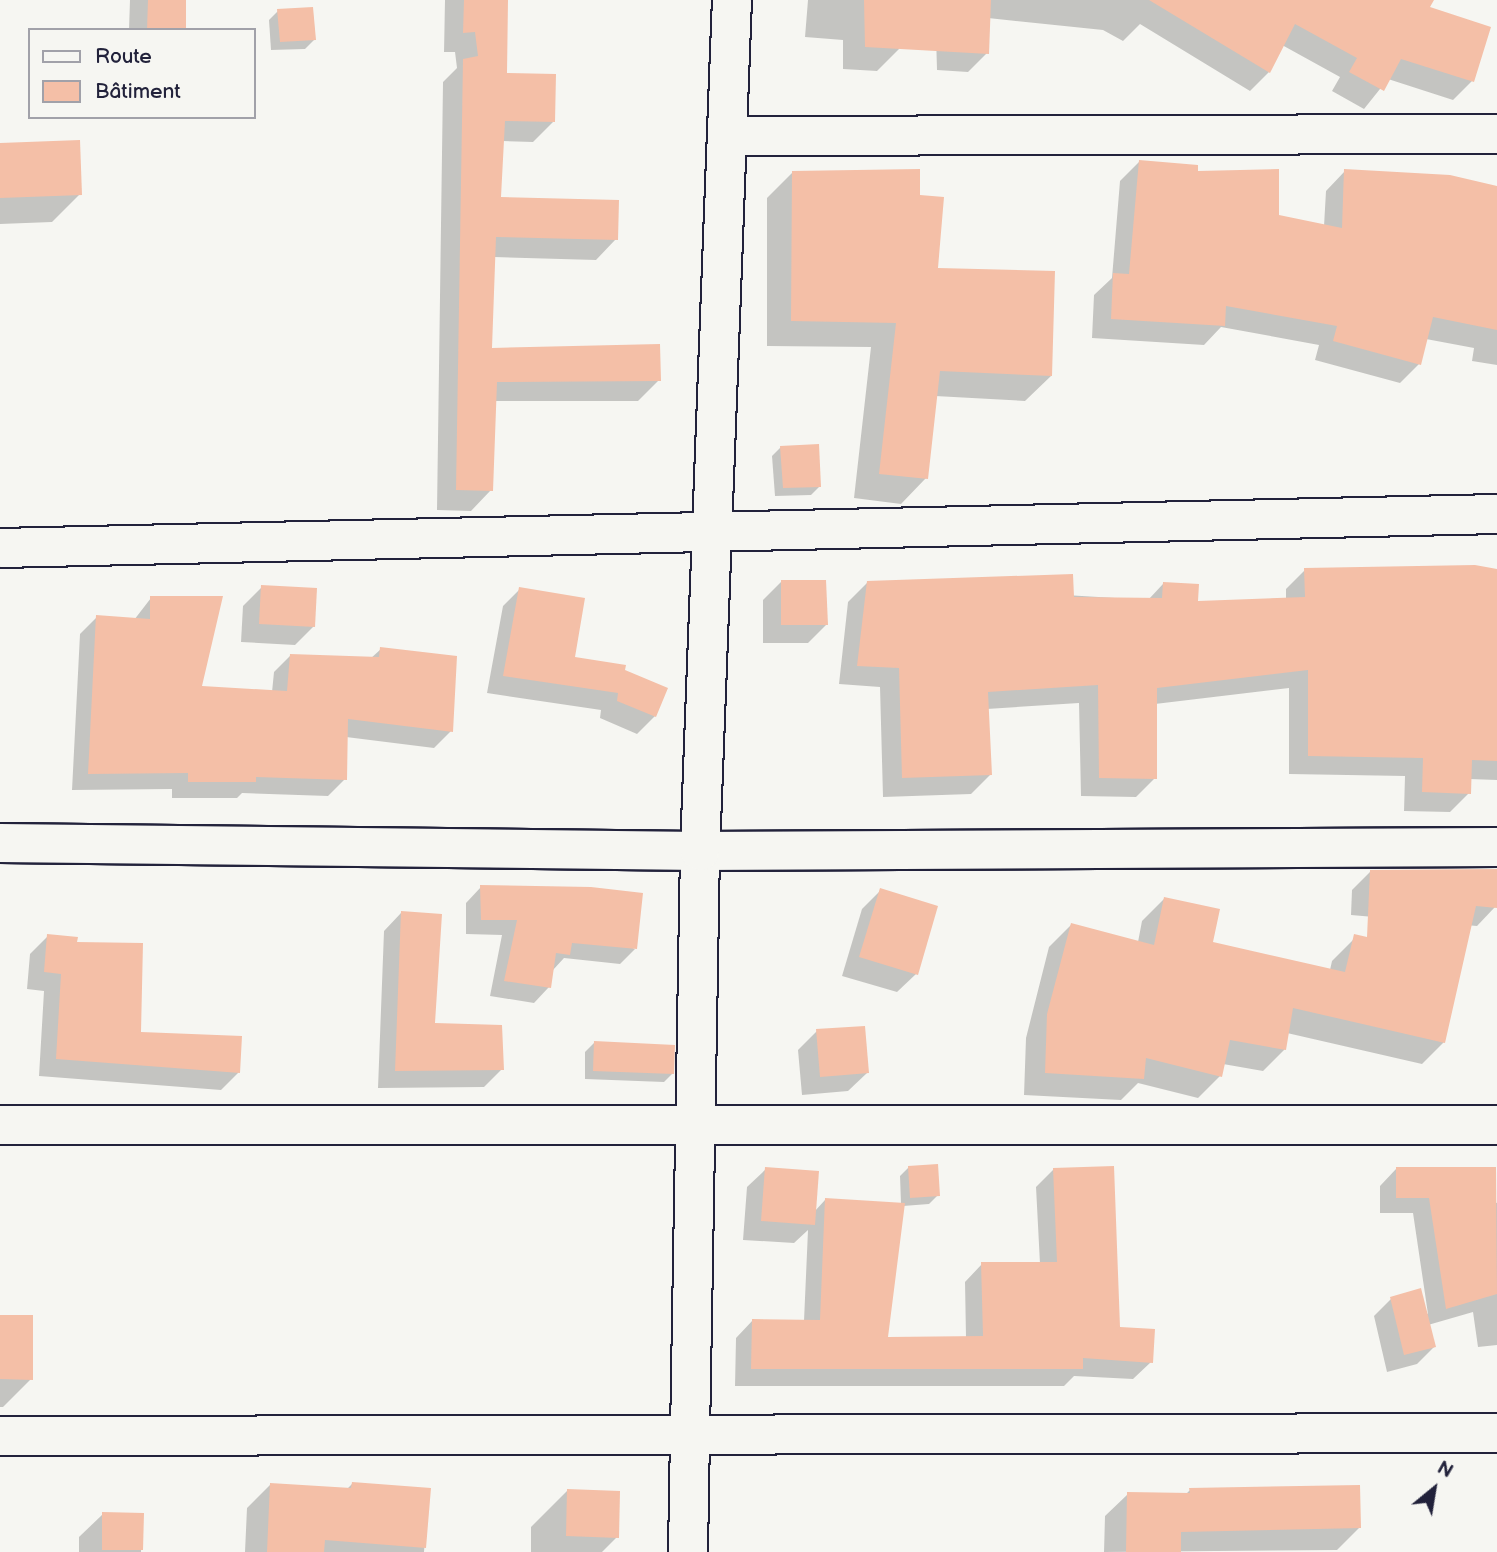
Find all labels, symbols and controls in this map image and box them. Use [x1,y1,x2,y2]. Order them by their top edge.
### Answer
legend [28,28,256,119]
text: Route [95,44,152,69]
text: Bâtiment [95,79,181,104]
north arrow [1399,1454,1469,1524]
text: N [1433,1457,1457,1484]

